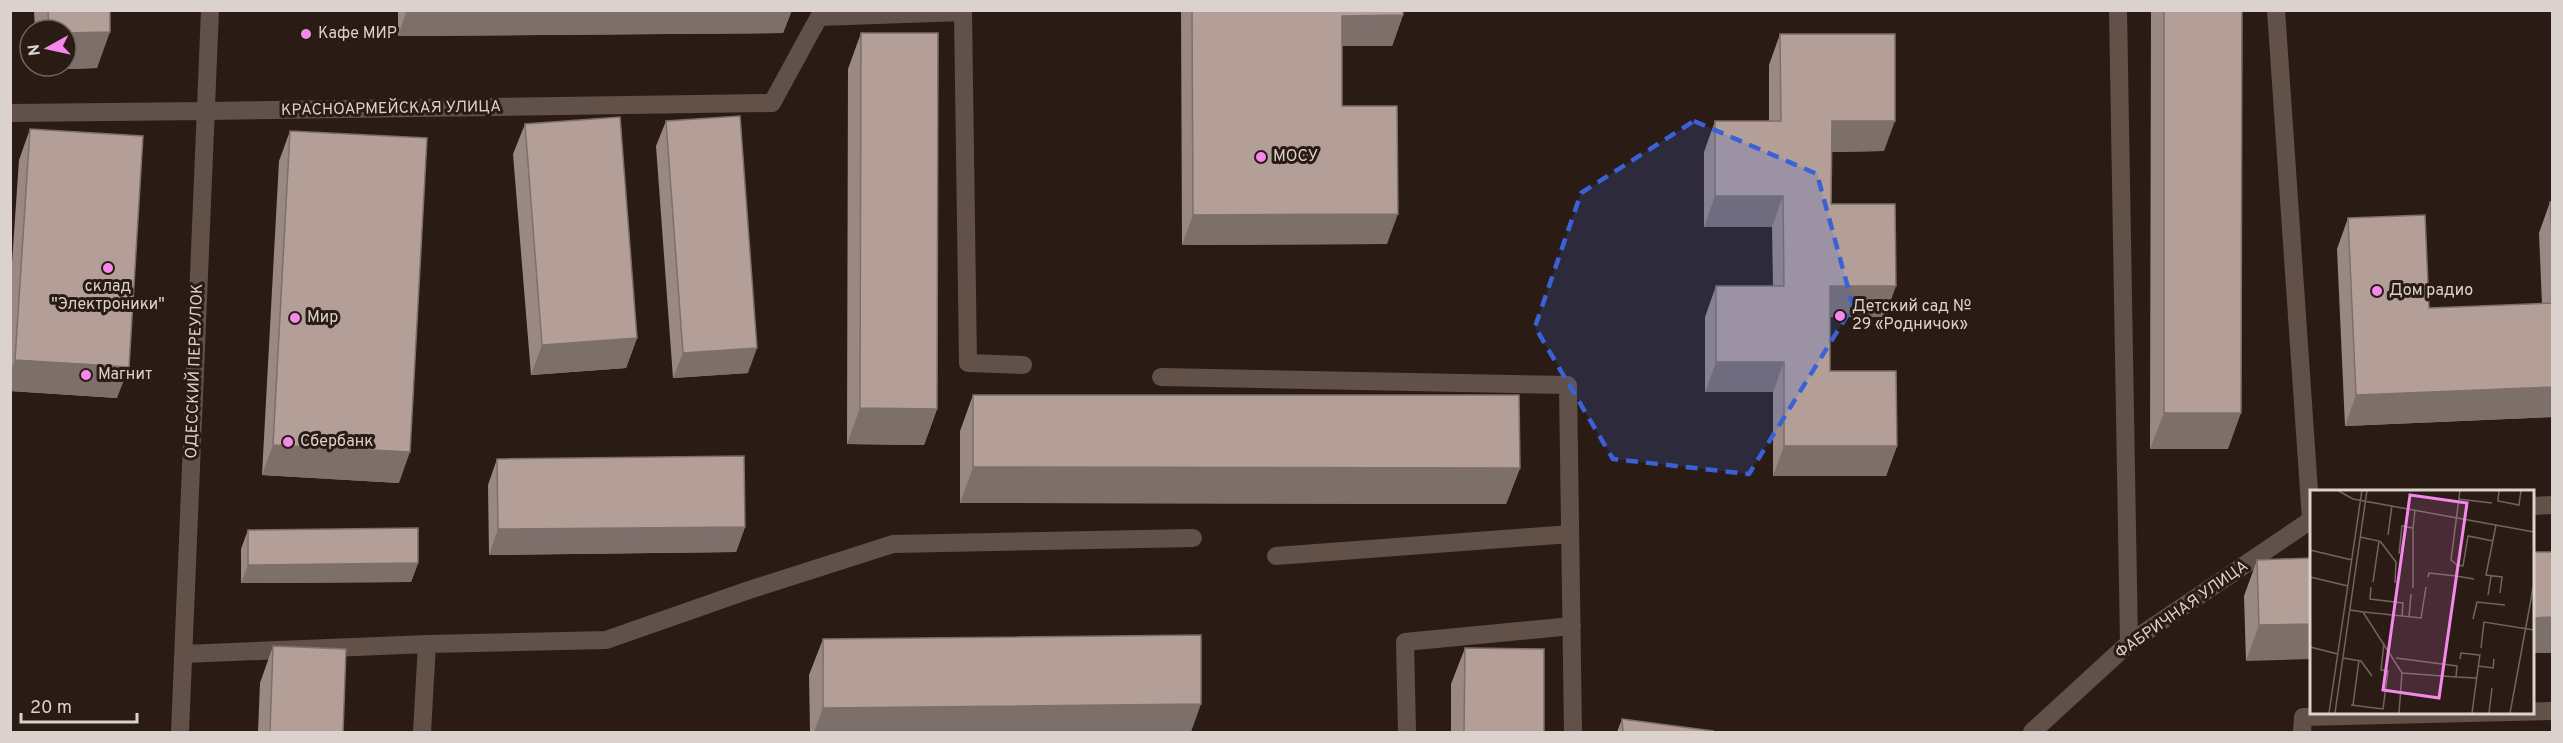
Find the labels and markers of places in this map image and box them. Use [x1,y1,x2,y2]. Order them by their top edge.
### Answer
place label: Кафе МИР [318,24,397,44]
marker: Кафе МИР [299,27,313,41]
place label: МОСУ [1273,147,1318,167]
marker: МОСУ [1254,150,1268,164]
marker: склад "Электроники" [101,261,115,275]
place label: склад "Электроники" [51,277,165,315]
place label: Дом радио [2389,281,2473,301]
marker: Дом радио [2370,284,2384,298]
place label: Детский сад № 29 «Родничок» [1852,297,1971,335]
place label: Мир [307,308,338,328]
marker: Детский сад № 29 «Родничок» [1833,309,1847,323]
marker: Мир [288,311,302,325]
place label: Магнит [98,365,152,385]
marker: Магнит [79,368,93,382]
place label: Сбербанк [300,432,373,452]
marker: Сбербанк [281,435,295,449]

